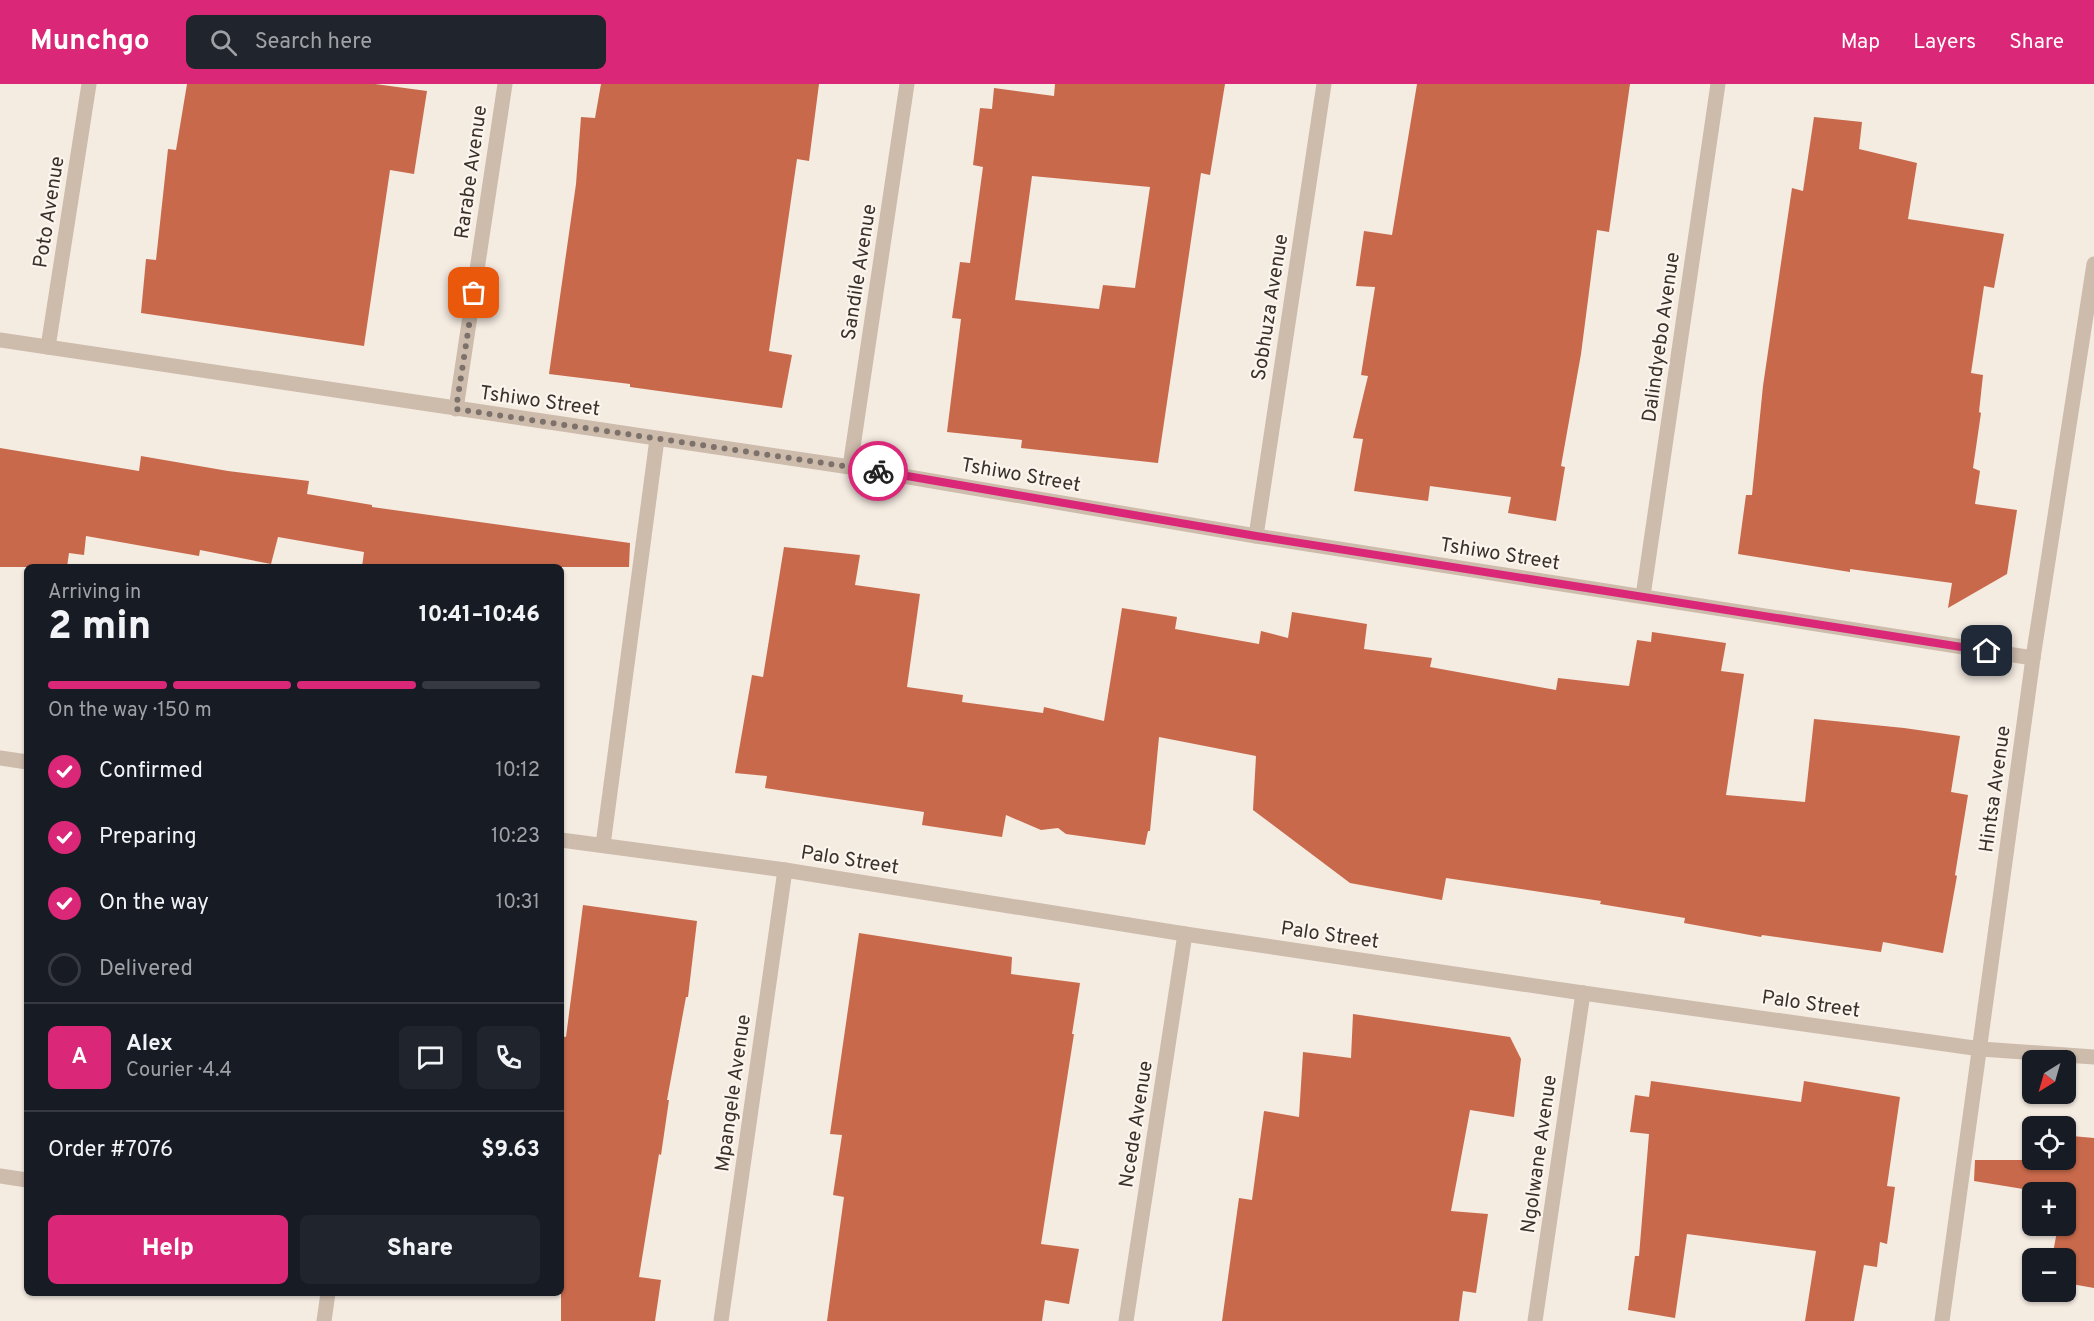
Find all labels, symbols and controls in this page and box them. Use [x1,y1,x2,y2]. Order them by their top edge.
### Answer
search box [186,15,606,69]
text: Munchgo [30,24,150,60]
icon: search [207,26,240,59]
text: Search here [255,29,372,56]
text: Map [1841,29,1880,56]
text: Layers [1913,29,1976,56]
text: Share [2009,29,2064,56]
street label: Rarabe Avenue [450,104,494,241]
street label: Poto Avenue [28,155,72,270]
street label: Sandile Avenue [836,202,884,342]
street label: Sobhuza Avenue [1247,232,1295,382]
street label: Dalindyebo Avenue [1637,250,1687,424]
pin [448,267,499,318]
icon: bag [457,276,490,309]
street label: Tshiwo Street [478,381,601,423]
courier [848,441,908,501]
street label: Tshiwo Street [959,453,1082,499]
icon: bike [862,455,895,488]
street label: Tshiwo Street [1438,533,1561,577]
text: Arriving in [48,580,141,606]
text: 10:41–10:46 [419,602,540,629]
text: 2 min [48,604,151,653]
pin [1961,625,2012,676]
icon: home [1970,634,2003,667]
text: On the way · 150 m [48,698,212,724]
street label: Hintsa Avenue [1974,724,2018,854]
icon: check [48,755,81,788]
text: Confirmed [99,758,203,785]
text: 10:12 [496,758,540,784]
icon: check [48,821,81,854]
text: Preparing [99,824,197,851]
text: 10:23 [491,824,540,850]
street label: Palo Street [799,840,901,882]
icon: check [48,887,81,920]
text: On the way [99,890,209,917]
text: 10:31 [496,890,540,916]
street label: Palo Street [1279,916,1380,956]
text: Delivered [99,956,193,983]
street label: Palo Street [1760,985,1861,1025]
street label: Mpangele Avenue [710,1013,758,1174]
button: chat [399,1026,462,1089]
button: phone [477,1026,540,1089]
text: Alex [126,1031,173,1058]
text: A [72,1044,87,1071]
north arrow [2022,1050,2076,1104]
map controls [2022,1050,2076,1302]
text: Courier · 4.4 [126,1058,232,1084]
street label: Ncede Avenue [1114,1059,1160,1190]
street label: Ngolwane Avenue [1516,1073,1564,1235]
button: locate [2022,1116,2076,1170]
text: Order #7076 [48,1137,173,1164]
text: $9.63 [481,1137,540,1164]
button: + [2022,1182,2076,1236]
button: Help [48,1215,288,1284]
button: Share [300,1215,540,1284]
button: − [2022,1248,2076,1302]

